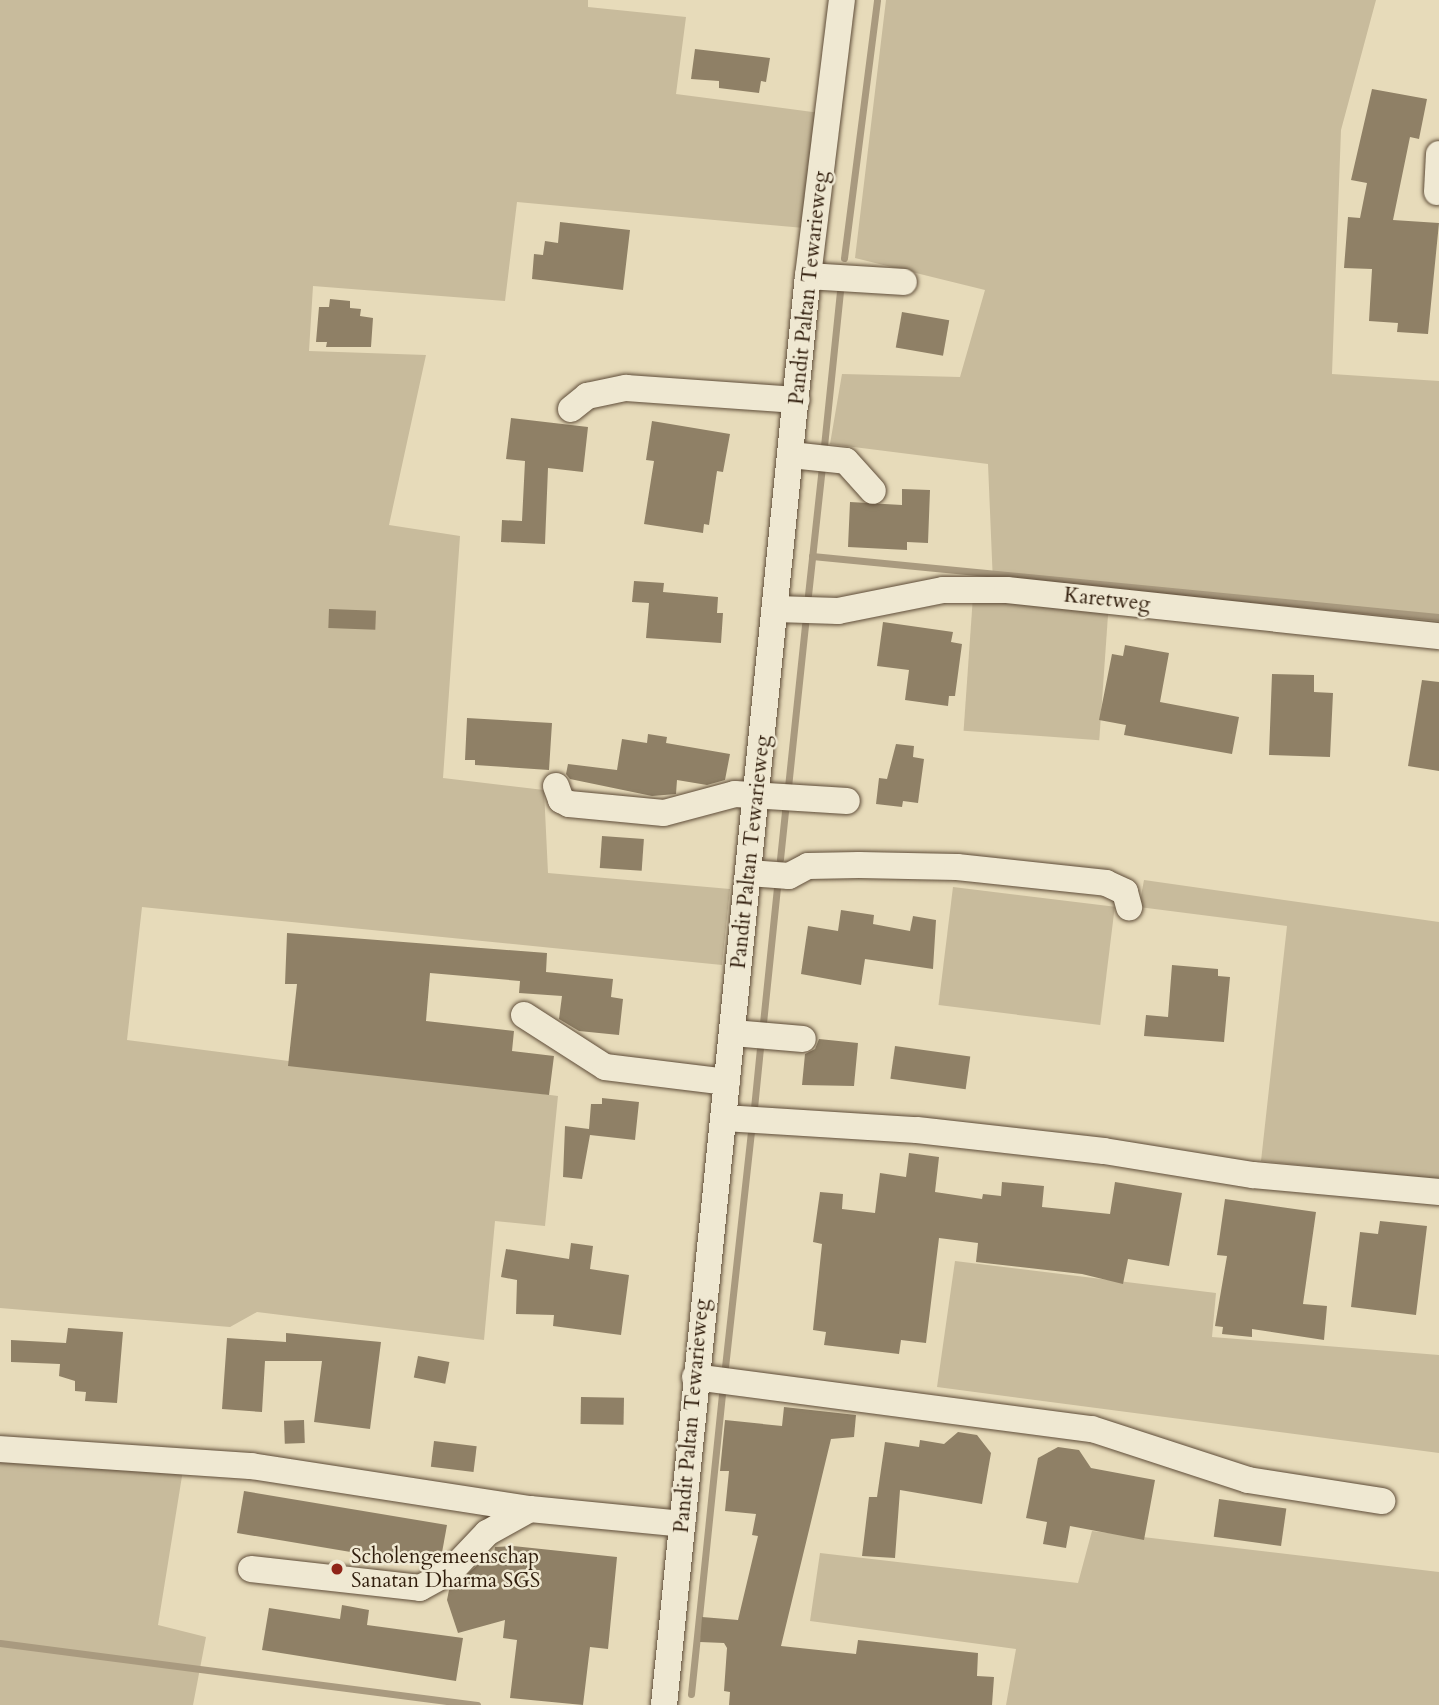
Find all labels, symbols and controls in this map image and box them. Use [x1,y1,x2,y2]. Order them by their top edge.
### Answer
street label: Pandit Paltan Tewarieweg [784,170,834,406]
street label: Karetweg [1063,583,1151,617]
street label: Pandit Paltan Tewarieweg [726,734,776,970]
street label: Pandit Paltan Tewarieweg [669,1298,715,1534]
place label: Scholengemeenschap Sanatan Dharma SGS [351,1544,540,1594]
marker: Scholengemeenschap Sanatan Dharma SGS [329,1561,345,1577]

